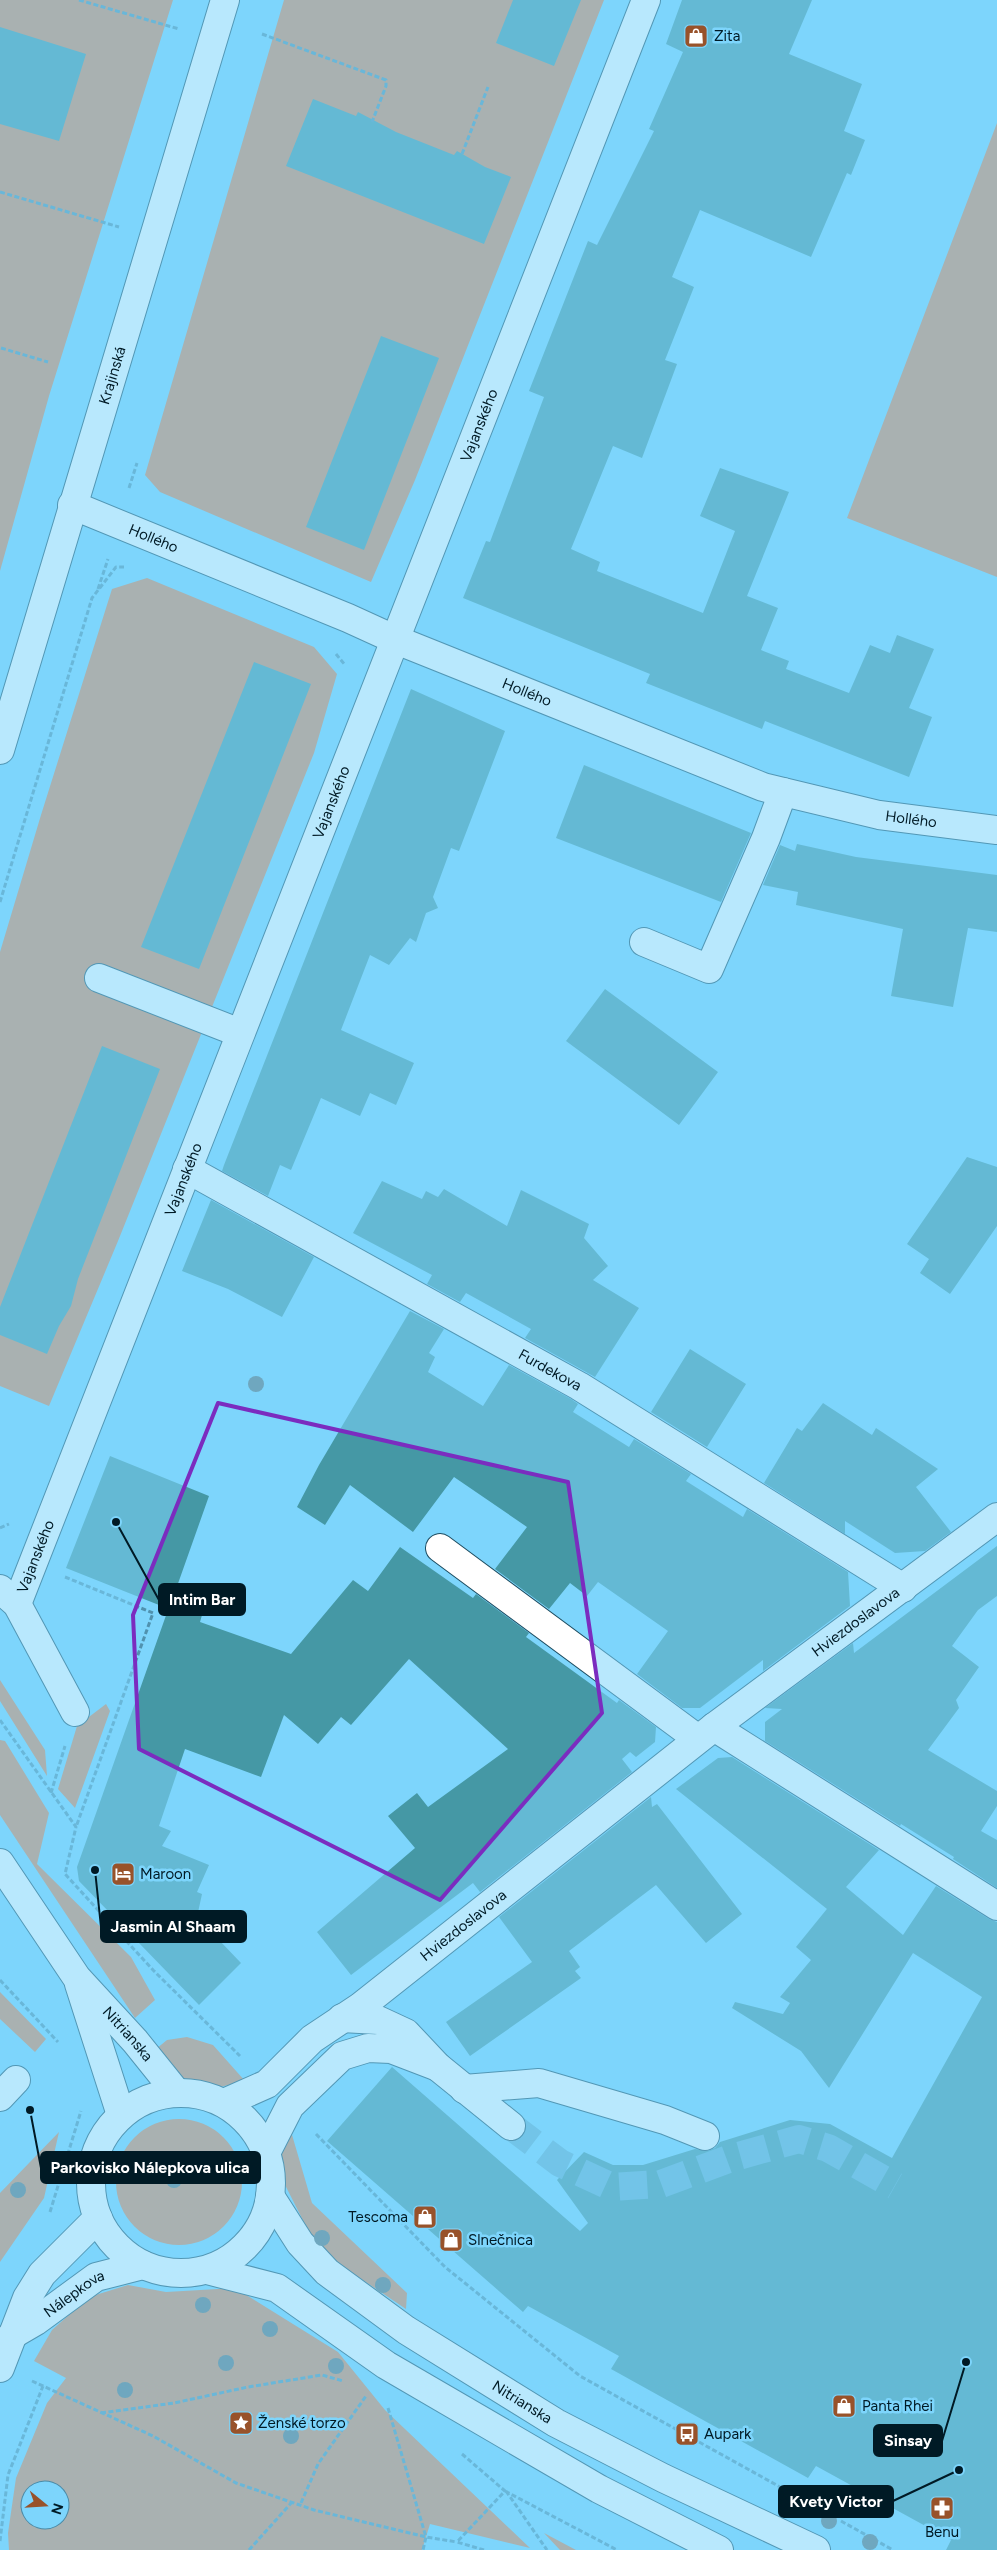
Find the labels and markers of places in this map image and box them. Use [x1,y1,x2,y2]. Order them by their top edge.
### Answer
shop icon: Zita [683,23,709,49]
place label: Zita [714,27,740,45]
callout: Intim Bar [159,1584,245,1615]
hotel icon: Maroon [110,1861,136,1887]
place label: Maroon [140,1865,191,1883]
callout: Jasmin Al Shaam [101,1911,246,1942]
callout: Parkovisko Nálepkova ulica [41,2152,260,2183]
shop icon: Tescoma [412,2204,438,2230]
place label: Tescoma [348,2208,408,2226]
shop icon: Slnečnica [438,2227,464,2253]
place label: Slnečnica [468,2231,533,2249]
shop icon: Panta Rhei [831,2393,857,2419]
place label: Panta Rhei [862,2397,933,2415]
place icon: Ženské torzo [228,2410,254,2436]
place label: Ženské torzo [258,2414,346,2432]
bus stop icon: Aupark [674,2421,700,2447]
place label: Aupark [704,2425,752,2443]
callout: Sinsay [874,2425,942,2456]
callout: Kvety Victor [779,2486,893,2517]
pharmacy icon: Benu [929,2495,955,2521]
place label: Benu [925,2523,959,2541]

